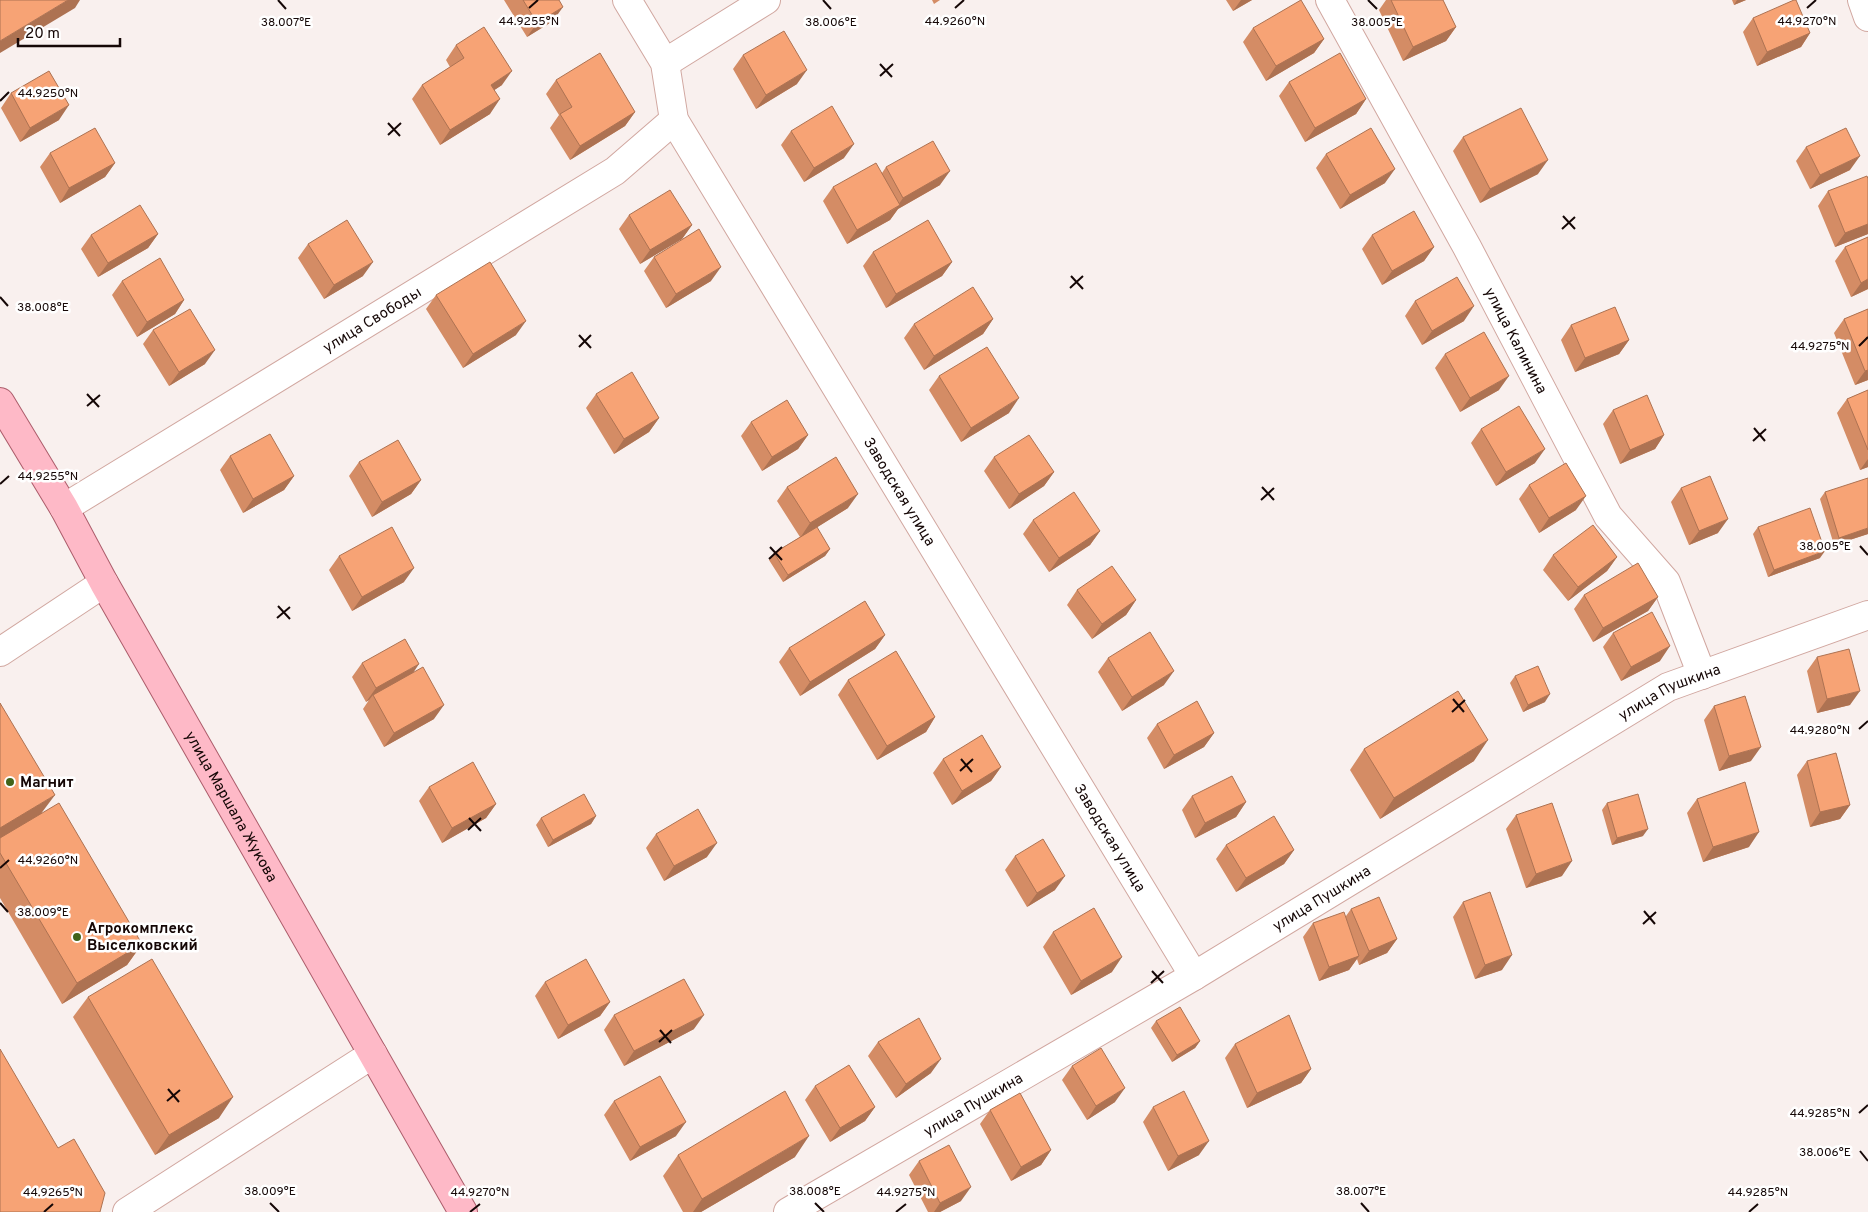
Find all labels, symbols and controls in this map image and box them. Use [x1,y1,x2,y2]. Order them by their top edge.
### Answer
text: 44.9255°N [499,14,559,30]
text: 44.9260°N [925,14,985,30]
text: 44.9270°N [1778,14,1836,30]
scale bar [18,15,120,47]
text: 38.007°E [261,15,311,31]
text: 38.006°E [805,15,857,31]
text: 38.005°E [1351,15,1403,31]
text: 20 m [25,25,60,44]
text: 44.9250°N [18,86,78,102]
street label: улица Свободы [320,284,425,358]
street label: улица Калинина [1479,285,1550,398]
text: 38.008°E [17,300,69,316]
text: 44.9275°N [1790,339,1850,355]
street label: Заводская улица [858,435,939,550]
text: 44.9255°N [18,469,78,485]
text: 38.005°E [1799,539,1851,555]
street label: улица Пушкина [1615,661,1724,726]
text: 44.9280°N [1790,723,1850,739]
street label: улица Маршала Жукова [180,728,281,886]
place label: Магнит [20,774,73,793]
marker: Магнит [4,776,16,788]
street label: Заводская улица [1068,781,1149,896]
text: 44.9260°N [18,853,78,869]
street label: улица Пушкина [1270,862,1375,937]
text: 38.009°E [17,905,69,921]
place label: Агрокомплекс Выселковский [87,920,198,956]
marker: Агрокомплекс Выселковский [71,931,83,943]
street label: улица Пушкина [921,1069,1027,1142]
text: 44.9285°N [1790,1106,1850,1122]
text: 38.006°E [1799,1145,1851,1161]
text: 38.009°E [244,1184,296,1200]
text: 38.008°E [789,1184,841,1200]
text: 38.007°E [1336,1184,1386,1200]
text: 44.9265°N [23,1185,83,1201]
text: 44.9270°N [451,1185,509,1201]
text: 44.9275°N [876,1185,936,1201]
text: 44.9285°N [1728,1185,1788,1201]

